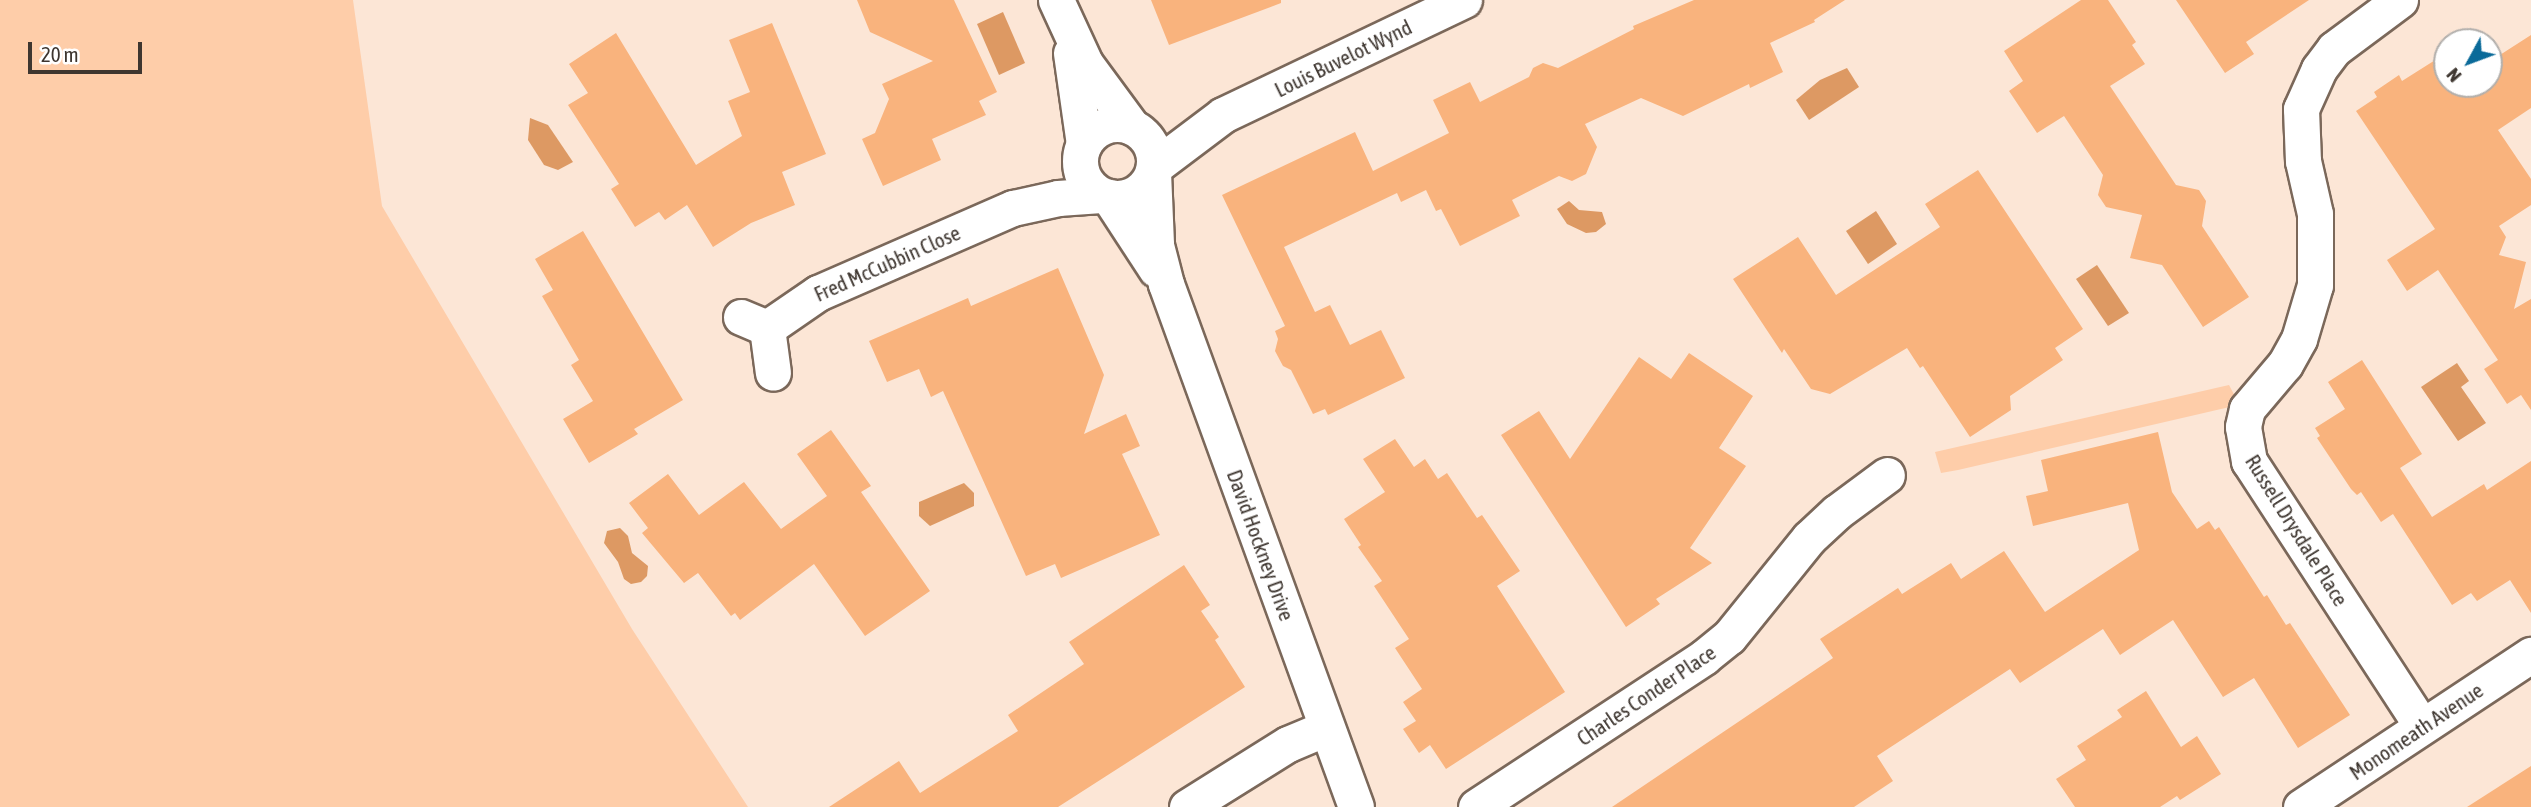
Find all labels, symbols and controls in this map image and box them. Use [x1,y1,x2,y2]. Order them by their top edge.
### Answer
street label: Louis Buvelot Wynd [1270,14,1416,102]
scale bar [32,28,145,72]
north arrow [2433,28,2503,98]
text: 20 m [41,42,79,66]
text: N [2442,64,2466,87]
street label: Fred McCubbin Close [810,219,964,307]
street label: Russell Drysdale Place [2240,450,2354,610]
street label: David Hockney Drive [1222,466,1300,624]
street label: Charles Conder Place [1572,639,1720,751]
street label: Monomeath Avenue [2344,677,2488,785]

